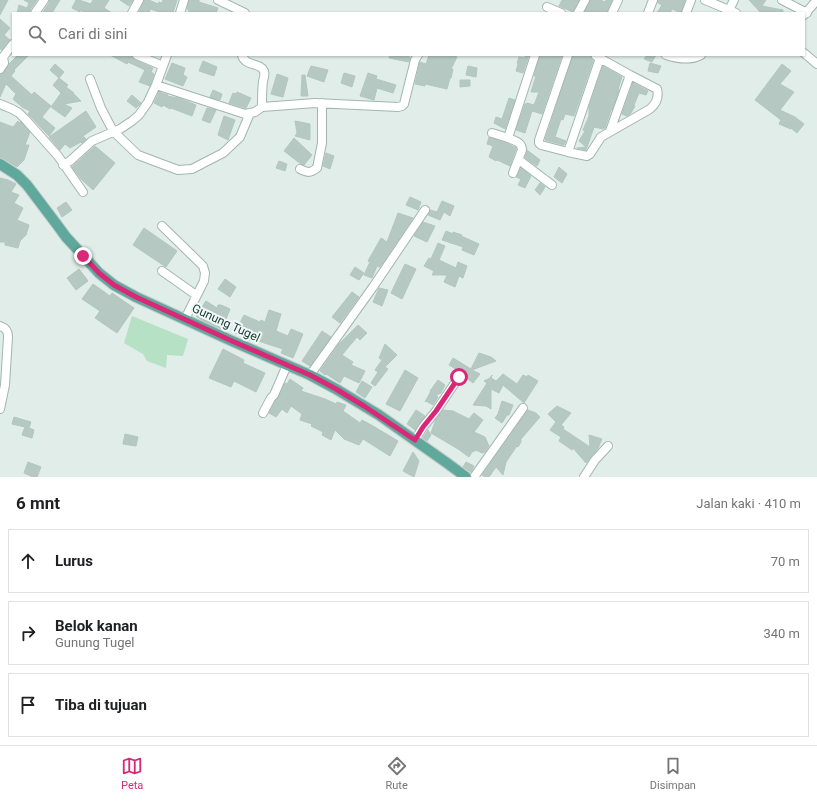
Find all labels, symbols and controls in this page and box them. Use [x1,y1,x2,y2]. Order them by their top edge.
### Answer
search box [12,12,805,56]
icon: search [26,23,48,45]
text: Cari di sini [58,25,128,43]
route end [74,247,92,265]
street label: Gunung Tugel [190,301,262,345]
route start [450,368,468,386]
text: 6 mnt [16,493,60,513]
text: Jalan kaki · 410 m [696,496,801,511]
icon: ahead [17,550,39,572]
text: Lurus [55,552,93,570]
text: 70 m [771,554,800,569]
text: Belok kanan [55,617,138,635]
icon: right [17,622,39,644]
text: 340 m [763,626,800,641]
text: Gunung Tugel [55,635,135,650]
icon: arrive [17,694,39,716]
text: Tiba di tujuan [55,696,147,714]
tab: Peta [121,755,143,792]
tab: Rute [385,755,408,792]
tab: Disimpan [650,755,696,792]

